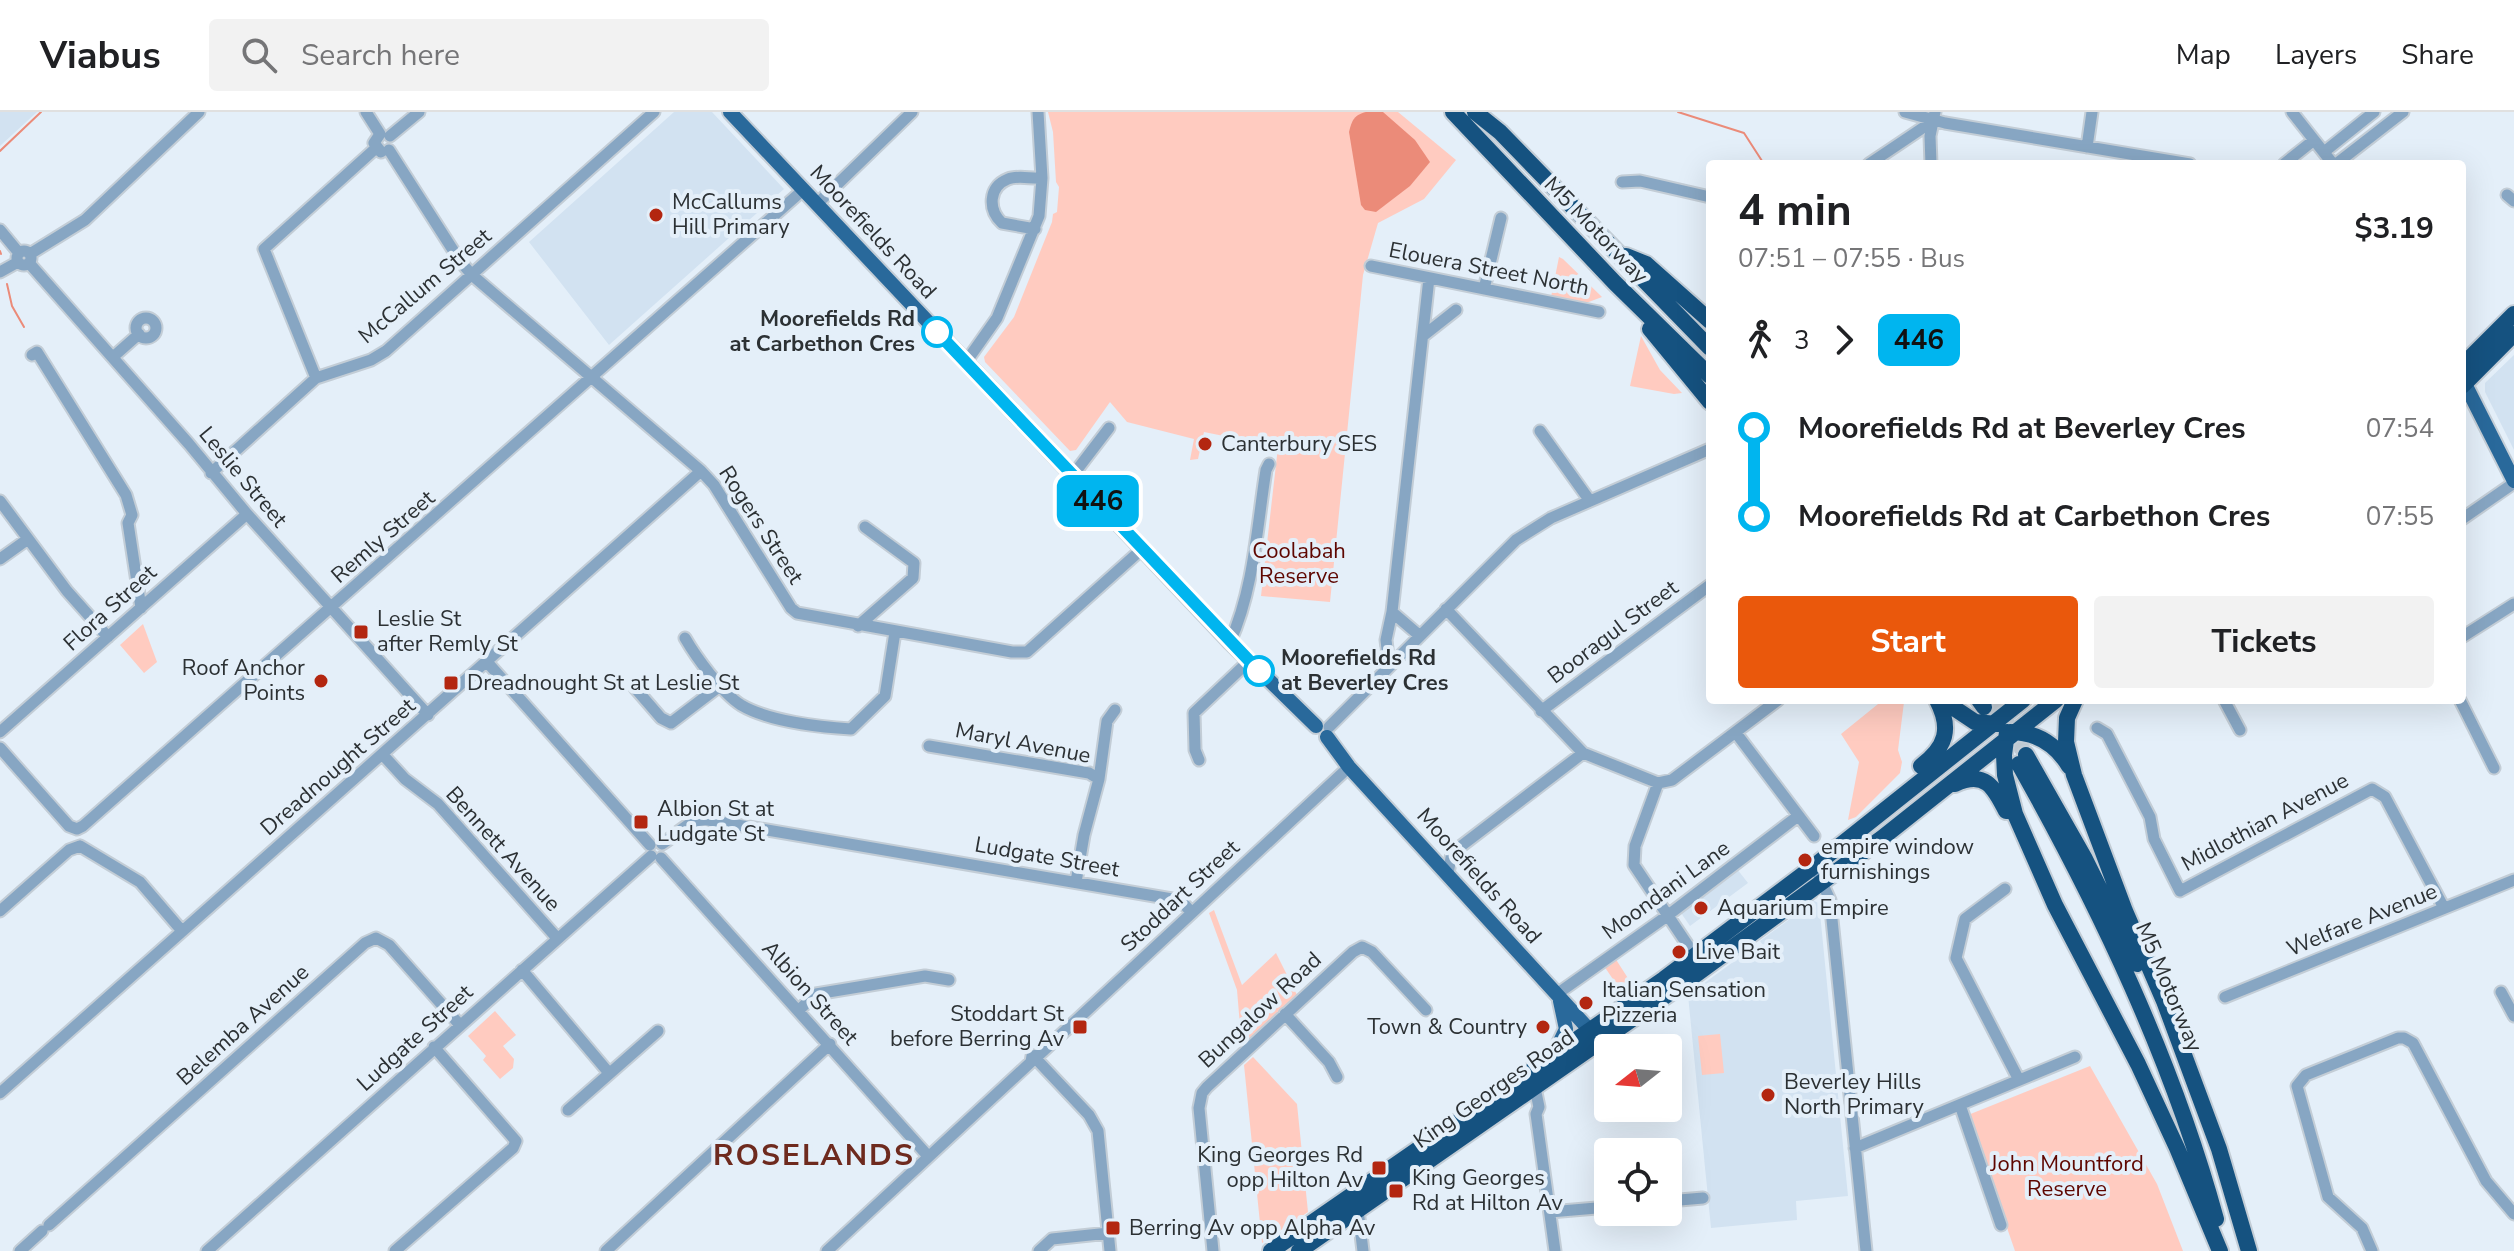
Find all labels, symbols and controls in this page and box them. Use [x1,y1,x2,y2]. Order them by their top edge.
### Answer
search box [209,19,769,91]
text: Viabus [40,30,161,81]
icon: search [237,33,281,77]
text: Search here [301,35,460,76]
text: Map [2176,36,2231,74]
text: Layers [2275,36,2357,74]
text: Share [2401,36,2474,74]
street label: Moorefields Road [803,158,943,306]
street label: M5 Motorway [1537,170,1655,291]
text: 4 min [1738,181,1852,241]
place label: McCallums Hill Primary [672,187,790,242]
marker: McCallums Hill Primary [647,206,665,224]
text: $3.19 [2355,208,2434,249]
street label: McCallum Street [352,221,498,351]
street label: Elouera Street North [1386,235,1592,303]
text: 07:51 – 07:55 · Bus [1738,241,1965,276]
place label: Moorefields Rd at Carbethon Cres [729,304,915,359]
marker: Moorefields Rd at Carbethon Cres [922,317,952,347]
icon: walk [1738,318,1782,362]
icon: forward [1822,318,1866,362]
text: 446 [1894,321,1944,359]
text: 3 [1794,323,1810,358]
text: Moorefields Rd at Beverley Cres [1798,408,2246,449]
text: 07:54 [2366,411,2434,446]
street label: Leslie Street [192,420,294,534]
place label: Canterbury SES [1221,429,1377,459]
marker: Canterbury SES [1196,435,1214,453]
street label: Rogers Street [712,460,811,590]
line badge: 446 [1052,475,1144,527]
text: 446 [1073,482,1123,520]
street label: Remly Street [325,483,441,590]
text: Moorefields Rd at Carbethon Cres [1798,496,2270,537]
text: 07:55 [2366,499,2434,534]
park label: Coolabah Reserve [1252,536,1346,591]
street label: Flora Street [57,558,163,658]
street label: Booragul Street [1542,573,1685,691]
button: Start [1738,596,2078,688]
button: Tickets [2094,596,2434,688]
place label: Leslie St after Remly St [377,604,518,659]
marker: Leslie St after Remly St [352,623,370,641]
place label: Moorefields Rd at Beverley Cres [1281,643,1448,698]
place label: Roof Anchor Points [182,653,305,708]
marker: Moorefields Rd at Beverley Cres [1244,656,1274,686]
place label: Dreadnought St at Leslie St [467,668,740,698]
marker: Roof Anchor Points [312,672,330,690]
marker: Dreadnought St at Leslie St [442,674,460,692]
street label: Dreadnought Street [254,691,422,843]
street label: Maryl Avenue [953,715,1093,771]
street label: Midlothian Avenue [2176,765,2354,879]
street label: Bennett Avenue [439,780,567,918]
place label: Albion St at Ludgate St [657,794,774,849]
street label: Moorefields Road [1410,802,1548,950]
marker: Albion St at Ludgate St [632,813,650,831]
street label: Ludgate Street [972,830,1122,885]
place label: empire window furnishings [1821,832,1974,887]
street label: Stoddart Street [1114,833,1246,959]
street label: Moondani Lane [1596,833,1736,947]
marker: empire window furnishings [1796,851,1814,869]
street label: Welfare Avenue [2282,876,2442,964]
place label: Aquarium Empire [1717,893,1889,923]
marker: Aquarium Empire [1692,899,1710,917]
street label: M5 Motorway [2128,918,2210,1057]
street label: Albion Street [755,934,865,1052]
place label: Live Bait [1695,937,1780,967]
marker: Live Bait [1670,943,1688,961]
street label: Bungalow Road [1192,945,1328,1075]
street label: Belemba Avenue [170,957,316,1093]
place label: Italian Sensation Pizzeria [1602,975,1766,1030]
street label: Ludgate Street [351,978,480,1098]
marker: Italian Sensation Pizzeria [1577,994,1595,1012]
place label: Stoddart St before Berring Av [890,999,1065,1054]
place label: Town & Country [1367,1012,1528,1042]
marker: Stoddart St before Berring Av [1071,1018,1089,1036]
marker: Town & Country [1534,1018,1552,1036]
street label: King Georges Road [1408,1022,1580,1156]
north arrow [1594,1034,1682,1122]
map controls [1594,1034,1682,1226]
place label: Beverley Hills North Primary [1784,1067,1925,1122]
marker: Beverley Hills North Primary [1759,1086,1777,1104]
district label: ROSELANDS [713,1135,915,1176]
button: locate [1594,1138,1682,1226]
place label: King Georges Rd opp Hilton Av [1197,1140,1364,1195]
park label: John Mountford Reserve [1989,1149,2144,1204]
marker: King Georges Rd opp Hilton Av [1370,1159,1388,1177]
place label: King Georges Rd at Hilton Av [1412,1163,1564,1218]
marker: King Georges Rd at Hilton Av [1387,1182,1405,1200]
place label: Berring Av opp Alpha Av [1129,1213,1376,1243]
marker: Berring Av opp Alpha Av [1104,1219,1122,1237]

